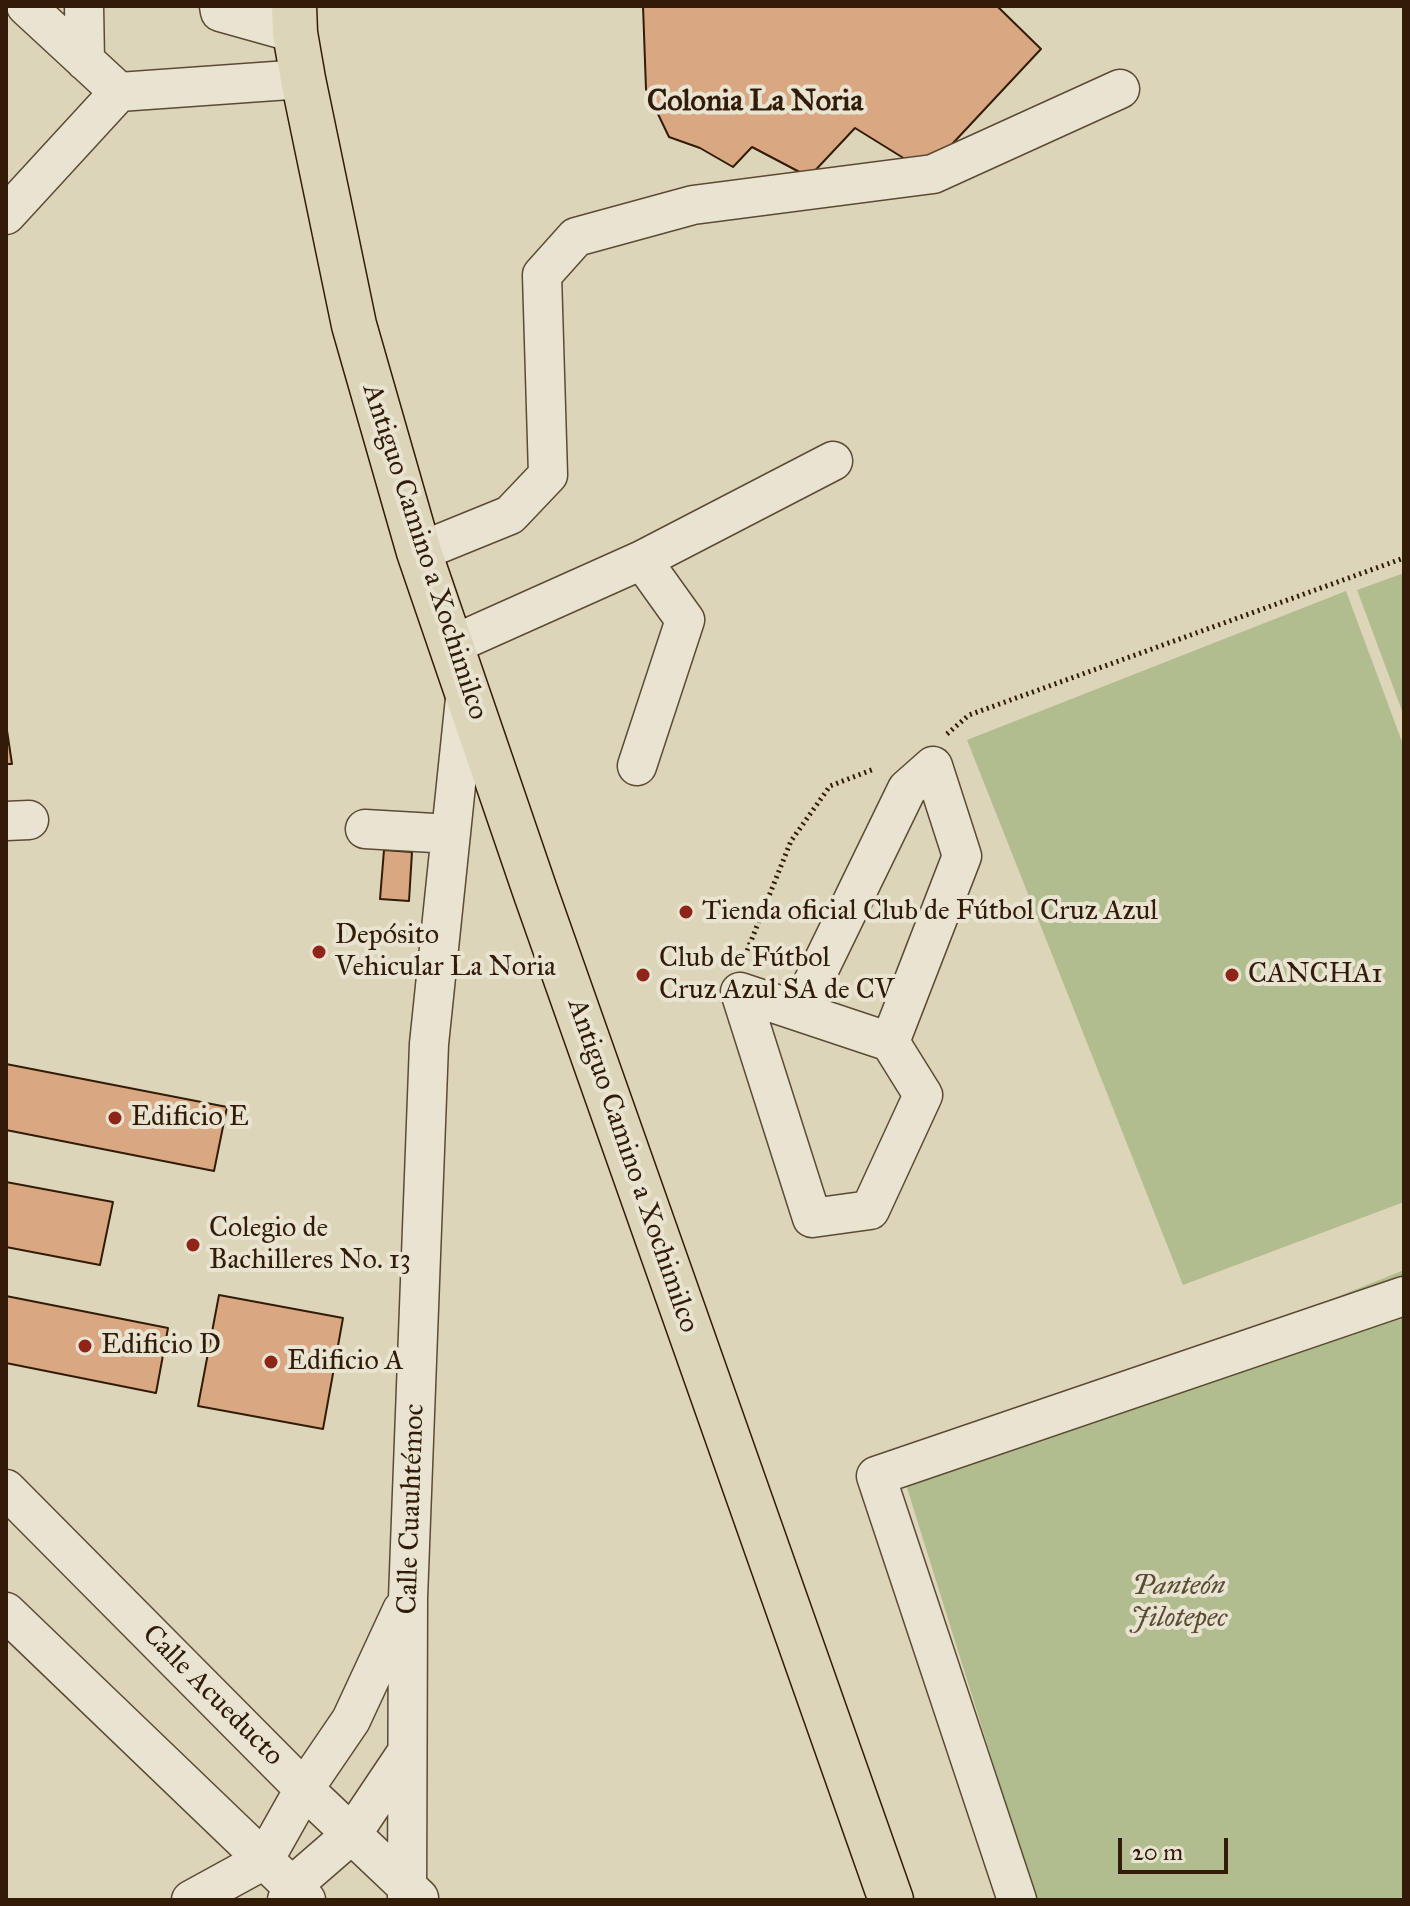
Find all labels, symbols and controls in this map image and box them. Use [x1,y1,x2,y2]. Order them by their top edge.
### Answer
district label: Colonia La Noria [647,85,863,121]
street label: Antiguo Camino a Xochimilco [354,380,494,724]
place label: Tienda oficial Club de Fútbol Cruz Azul [702,895,1158,929]
marker: Tienda oficial Club de Fútbol Cruz Azul [677,903,695,921]
place label: Depósito Vehicular La Noria [335,919,556,985]
place label: Club de Fútbol Cruz Azul SA de CV [659,942,894,1008]
marker: Depósito Vehicular La Noria [310,943,328,961]
place label: CANCHA1 [1248,958,1383,992]
marker: Club de Fútbol Cruz Azul SA de CV [634,966,652,984]
marker: CANCHA1 [1223,966,1241,984]
street label: Antiguo Camino a Xochimilco [559,995,705,1337]
place label: Edificio E [131,1101,249,1135]
marker: Edificio E [106,1109,124,1127]
place label: Colegio de Bachilleres No. 13 [209,1212,411,1278]
marker: Colegio de Bachilleres No. 13 [184,1236,202,1254]
place label: Edificio D [101,1329,221,1363]
marker: Edificio D [76,1337,94,1355]
place label: Edificio A [287,1345,404,1379]
marker: Edificio A [262,1353,280,1371]
street label: Calle Cuauhtémoc [392,1403,432,1615]
park label: Panteón Jilotepec [1131,1570,1227,1636]
street label: Calle Acueducto [134,1618,290,1774]
scale bar [1122,1822,1232,1872]
text: 20 m [1132,1837,1183,1867]

